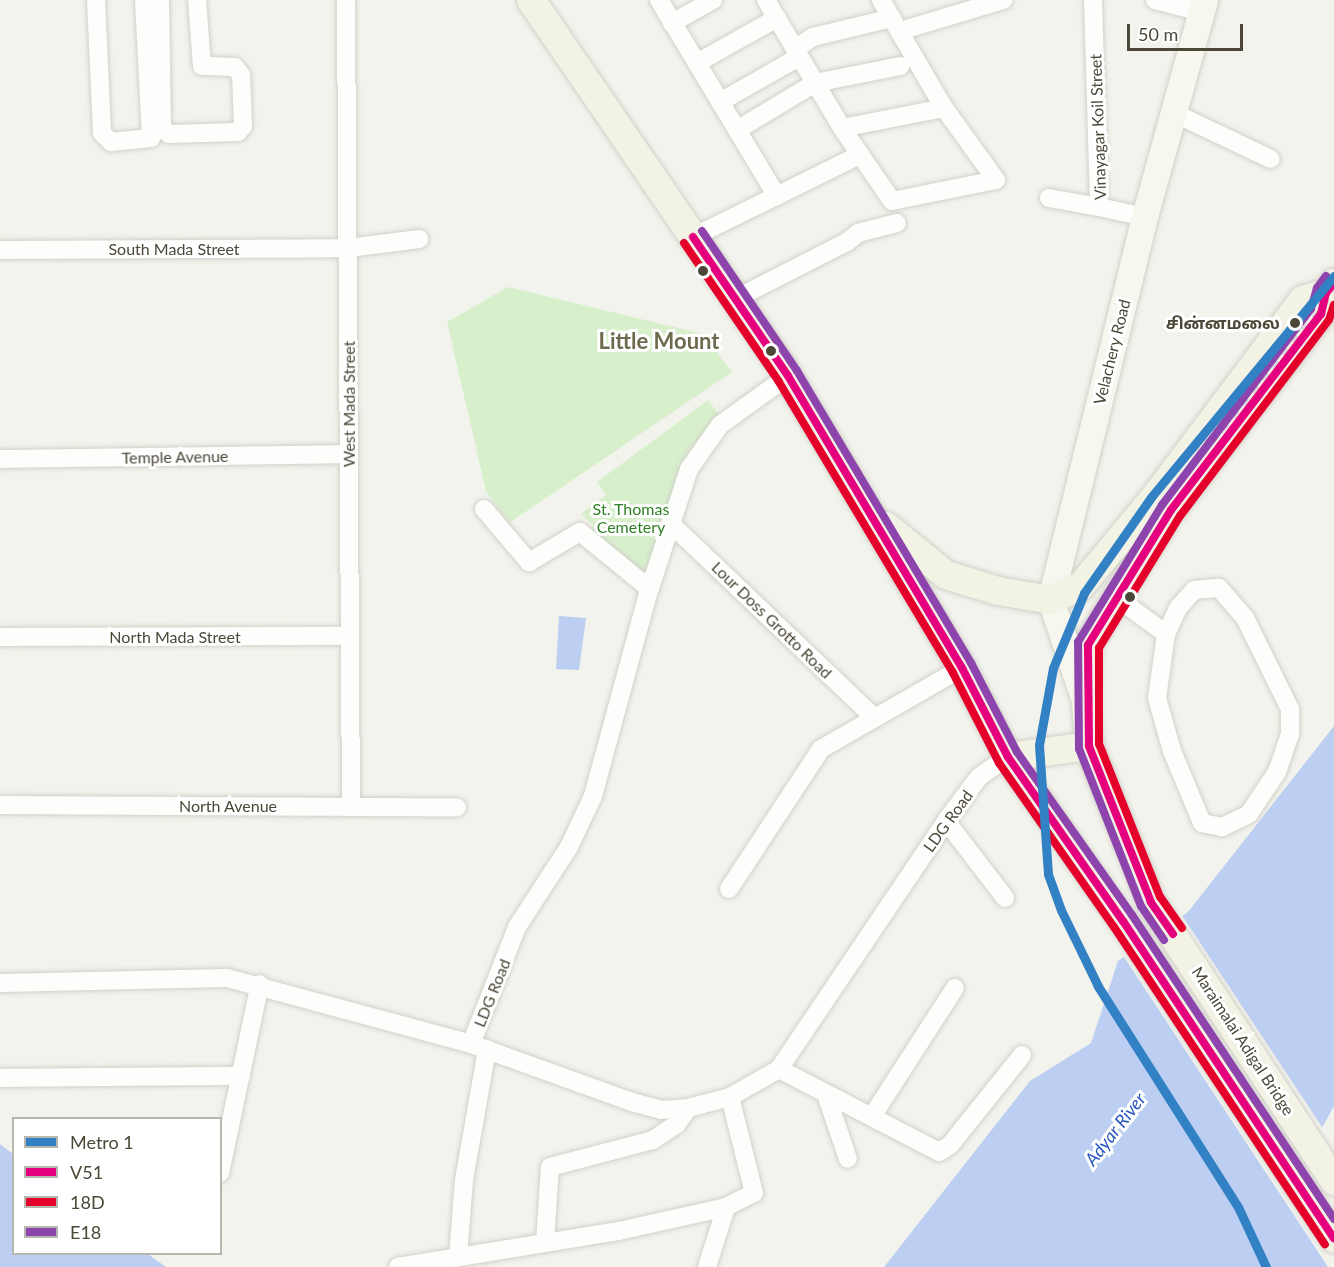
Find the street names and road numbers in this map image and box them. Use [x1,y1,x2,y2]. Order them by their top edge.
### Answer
street label: Vinayagar Koil Street [1086,53,1110,201]
street label: South Mada Street [108,239,240,259]
street label: Velachery Road [1090,297,1134,407]
street label: West Mada Street [339,341,359,467]
street label: Temple Avenue [121,446,229,468]
street label: Lour Doss Grotto Road [708,557,836,683]
street label: North Mada Street [109,627,241,647]
street label: LDG Road [919,786,977,856]
street label: North Avenue [179,796,277,816]
street label: LDG Road [470,956,514,1030]
street label: Maraimalai Adigal Bridge [1188,963,1298,1119]

